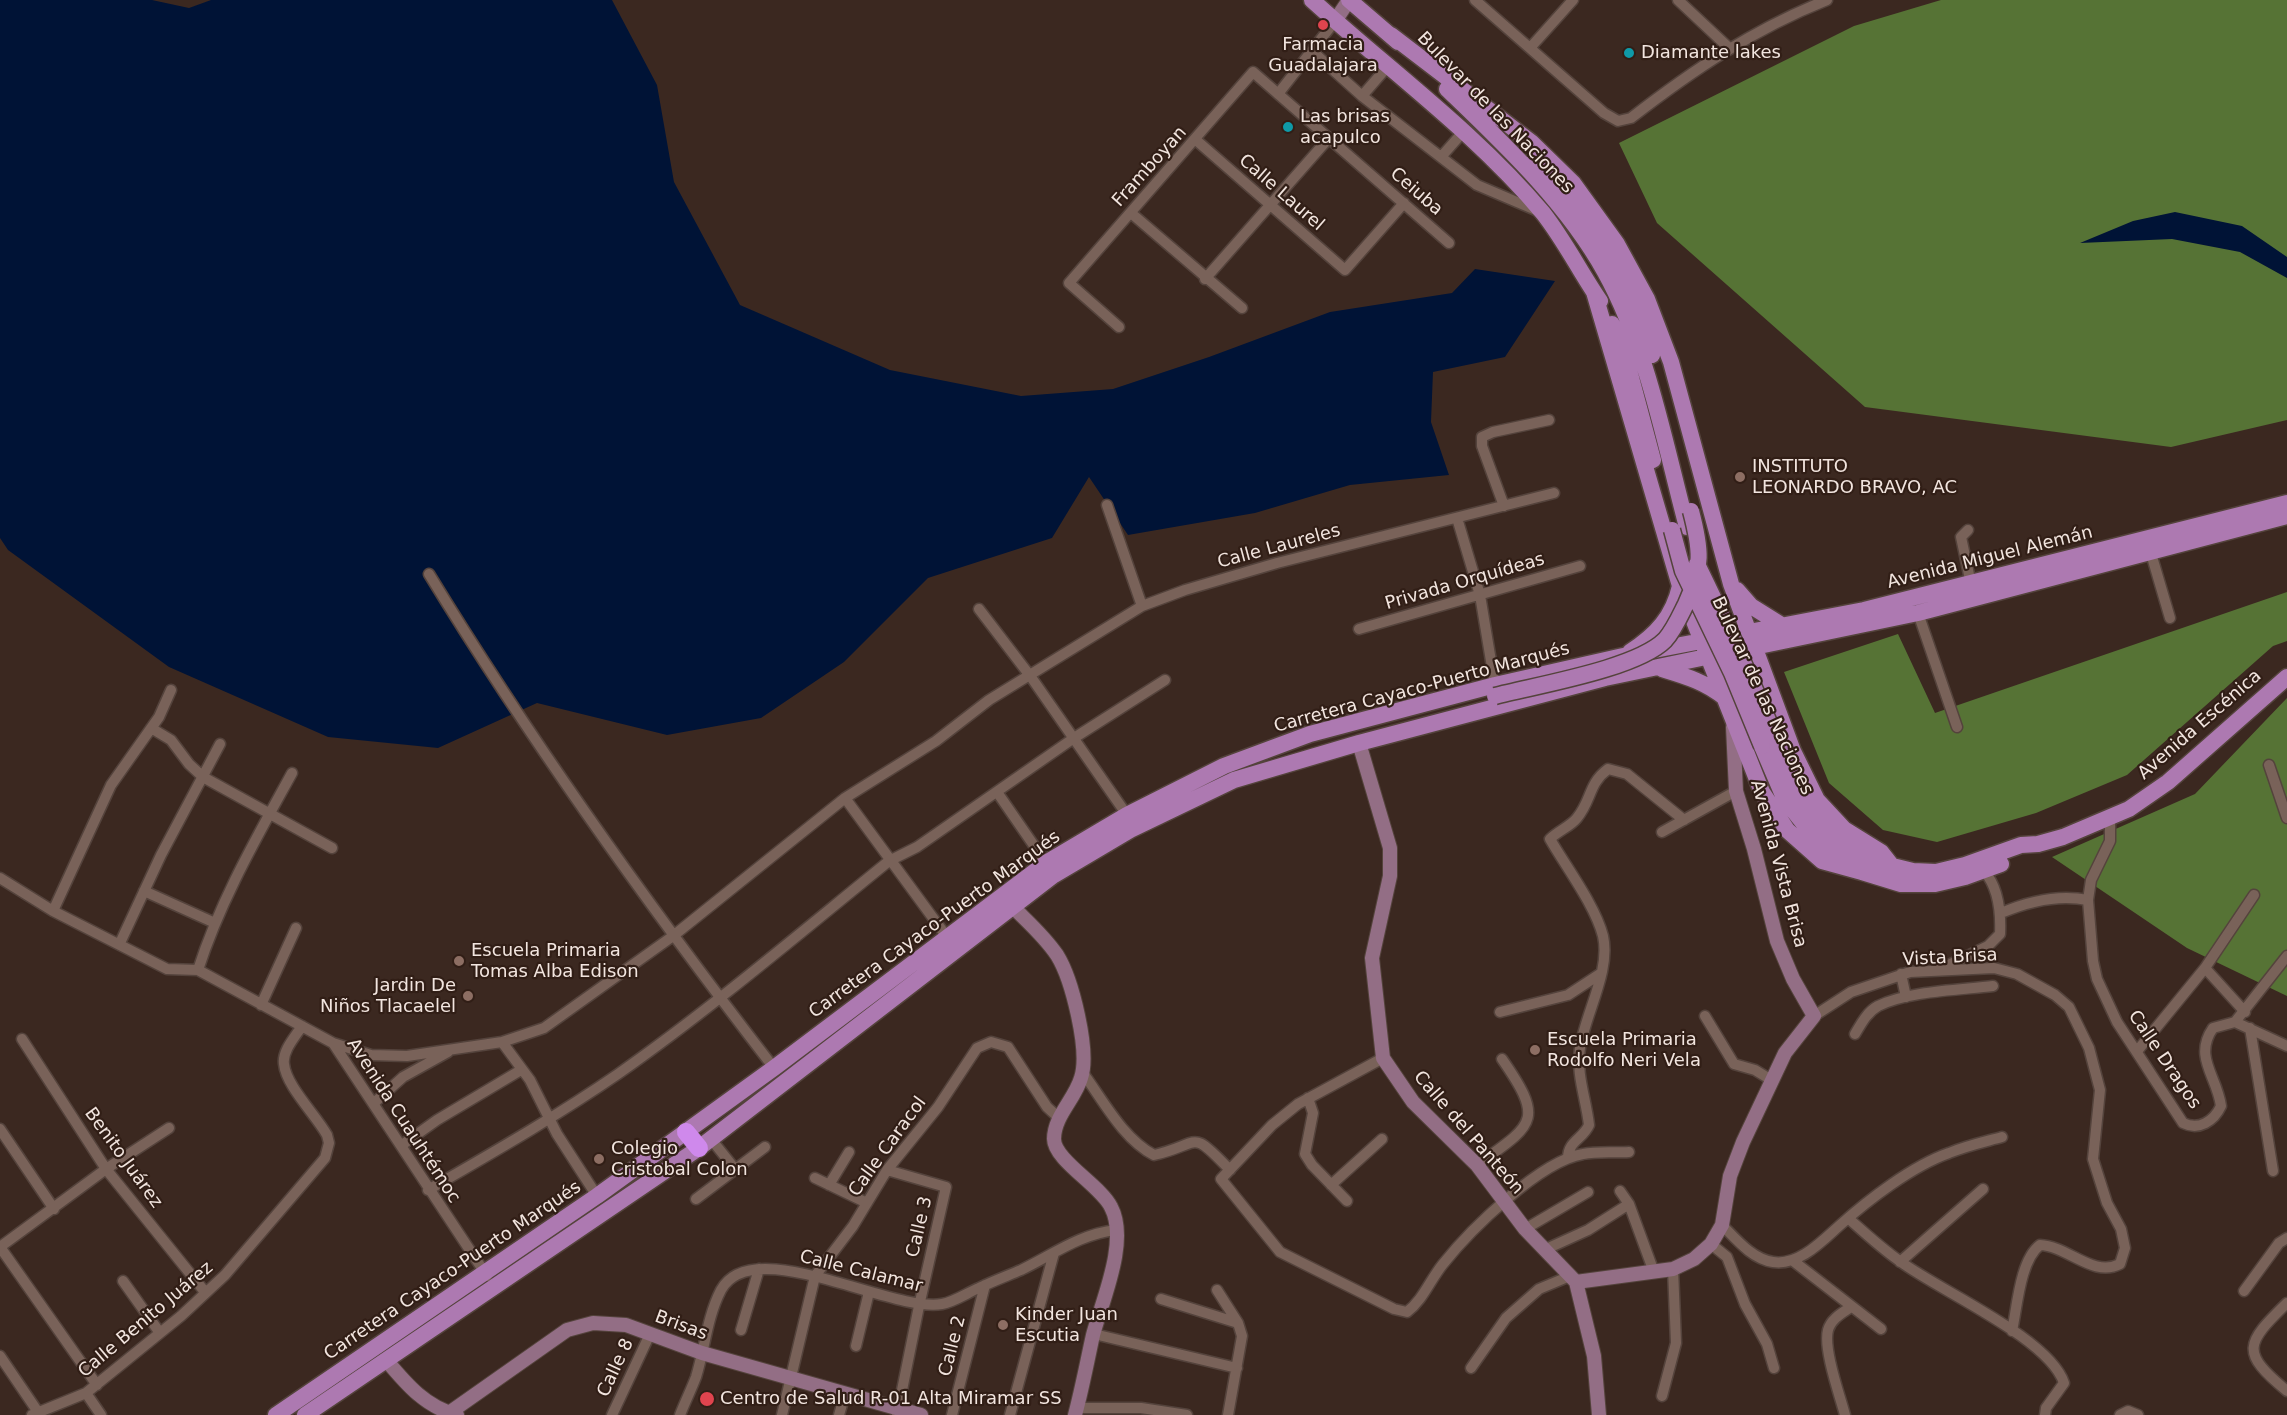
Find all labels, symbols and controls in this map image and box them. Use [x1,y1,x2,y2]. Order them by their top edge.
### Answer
marker: Farmacia Guadalajara [1316,18,1330,32]
street label: Bulevar de las Naciones [1412,28,1578,198]
place label: Farmacia Guadalajara [1268,34,1378,76]
place label: Diamante lakes [1641,42,1781,64]
marker: Diamante lakes [1622,46,1636,60]
place label: Las brisas acapulco [1300,106,1390,148]
marker: Las brisas acapulco [1281,120,1295,134]
street label: Framboyan [1108,122,1192,212]
street label: Calle Laurel [1234,150,1328,236]
street label: Ceiuba [1385,163,1447,221]
place label: INSTITUTO LEONARDO BRAVO, AC [1752,456,1957,498]
marker: INSTITUTO LEONARDO BRAVO, AC [1733,470,1747,484]
street label: Calle Laureles [1215,520,1343,574]
street label: Avenida Miguel Alemán [1885,522,2095,594]
street label: Privada Orquídeas [1383,549,1547,615]
street label: Bulevar de las Naciones [1707,593,1817,799]
street label: Carretera Cayaco-Puerto Marqués [1272,638,1572,738]
street label: Avenida Escénica [2134,665,2266,785]
street label: Avenida Vista Brisa [1745,778,1811,950]
street label: Carretera Cayaco-Puerto Marqués [805,827,1065,1023]
place label: Escuela Primaria Tomas Alba Edison [471,940,639,982]
street label: Vista Brisa [1902,945,1998,971]
marker: Escuela Primaria Tomas Alba Edison [452,954,466,968]
place label: Jardin De Niños Tlacaelel [320,975,456,1018]
marker: Jardin De Niños Tlacaelel [461,989,475,1003]
street label: Calle Dragos [2123,1006,2205,1114]
place label: Escuela Primaria Rodolfo Neri Vela [1547,1029,1701,1072]
street label: Avenida Cuauhtémoc [342,1035,464,1207]
marker: Escuela Primaria Rodolfo Neri Vela [1528,1043,1542,1057]
street label: Calle del Panteón [1408,1067,1528,1199]
street label: Calle Caracol [844,1093,932,1201]
street label: Benito Juárez [79,1104,167,1212]
place label: Colegio Cristobal Colon [611,1138,748,1180]
marker: Colegio Cristobal Colon [592,1152,606,1166]
street label: Carretera Cayaco-Puerto Marqués [320,1177,586,1365]
street label: Calle 3 [903,1194,937,1260]
street label: Calle Calamar [797,1246,925,1298]
street label: Calle Benito Juárez [74,1257,218,1383]
place label: Kinder Juan Escutia [1015,1304,1118,1346]
street label: Brisas [652,1307,710,1345]
street label: Calle 2 [935,1313,971,1379]
marker: Kinder Juan Escutia [996,1318,1010,1332]
street label: Calle 8 [593,1335,639,1401]
place label: Centro de Salud R-01 Alta Miramar SS [720,1388,1062,1410]
marker: Centro de Salud R-01 Alta Miramar SS [698,1390,716,1408]

